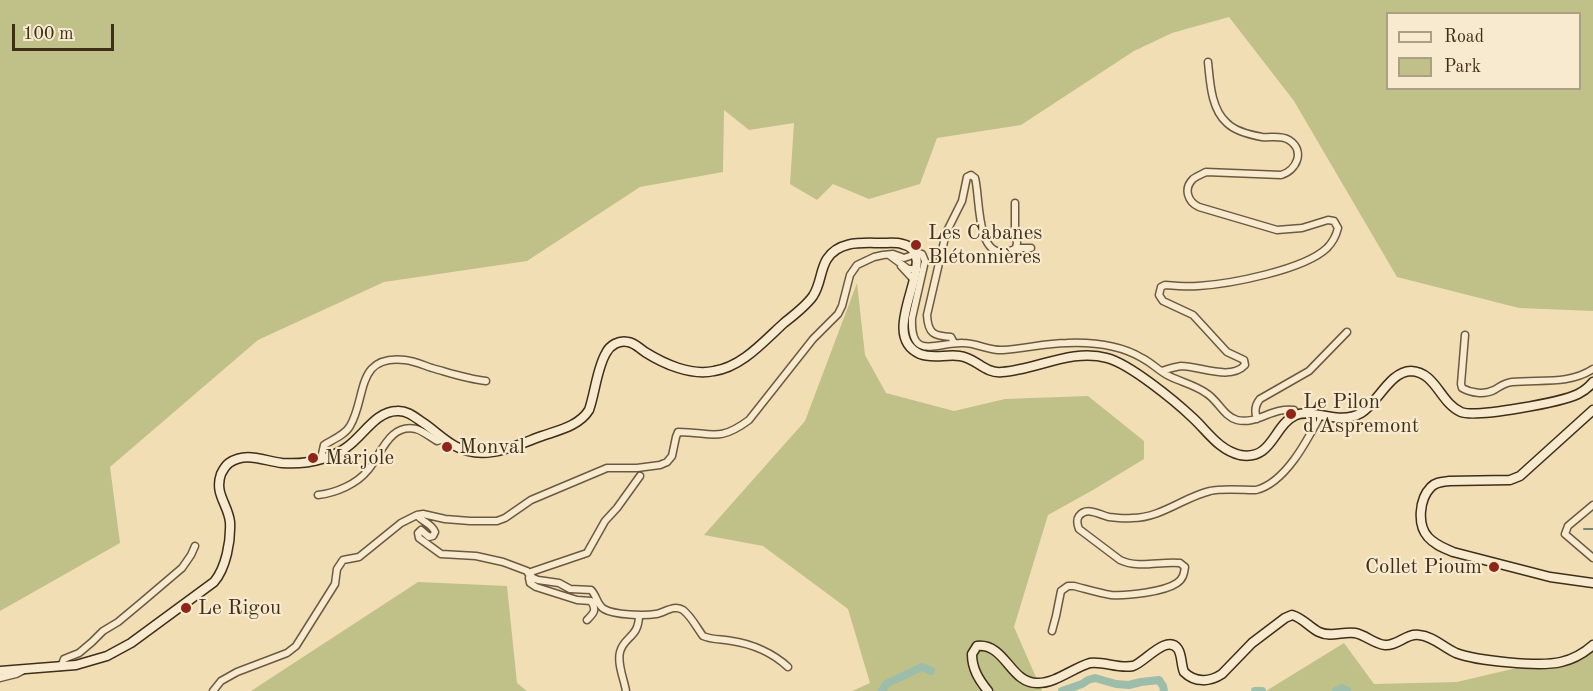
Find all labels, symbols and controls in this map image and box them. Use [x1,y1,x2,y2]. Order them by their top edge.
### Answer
scale bar [15,12,117,50]
legend [1386,12,1581,90]
text: 100 m [23,25,74,43]
text: Road [1444,28,1484,46]
text: Park [1444,58,1481,76]
place label: Les Cabanes Blétonnières [928,220,1042,270]
marker: Les Cabanes Blétonnières [909,238,923,252]
place label: Le Pilon d'Aspremont [1303,389,1419,439]
marker: Le Pilon d'Aspremont [1284,407,1298,421]
place label: Monval [459,434,525,460]
marker: Monval [440,440,454,454]
place label: Marjole [325,445,394,471]
marker: Marjole [306,451,320,465]
place label: Collet Pioum [1365,554,1482,580]
marker: Collet Pioum [1487,560,1501,574]
place label: Le Rigou [198,595,281,621]
marker: Le Rigou [179,601,193,615]

